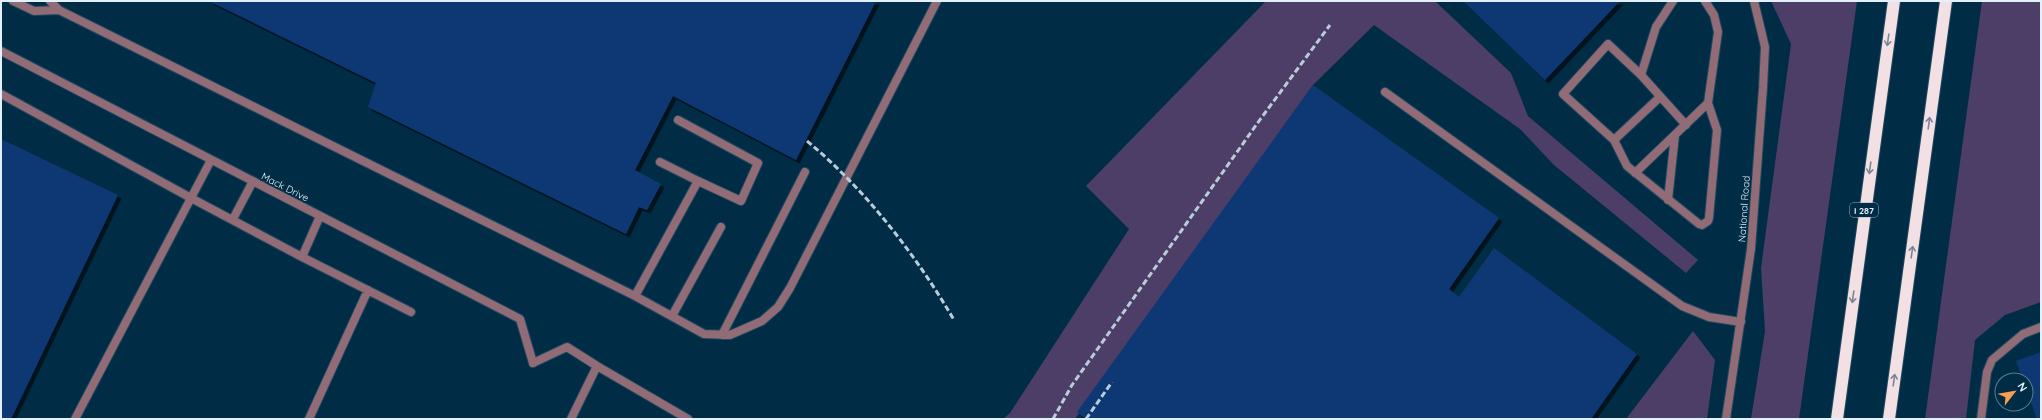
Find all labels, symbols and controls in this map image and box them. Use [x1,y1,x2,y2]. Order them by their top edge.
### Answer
one-way arrow [1884,33,1892,46]
one-way arrow [1925,117,1933,130]
one-way arrow [1866,161,1874,174]
street label: Mack Drive [259,169,311,205]
street label: National Road [1735,175,1753,243]
road number: I 287 [1850,203,1878,217]
one-way arrow [1908,245,1916,258]
one-way arrow [1849,290,1857,303]
north arrow [1994,372,2034,412]
one-way arrow [1890,374,1898,387]
text: N [2014,380,2031,394]

